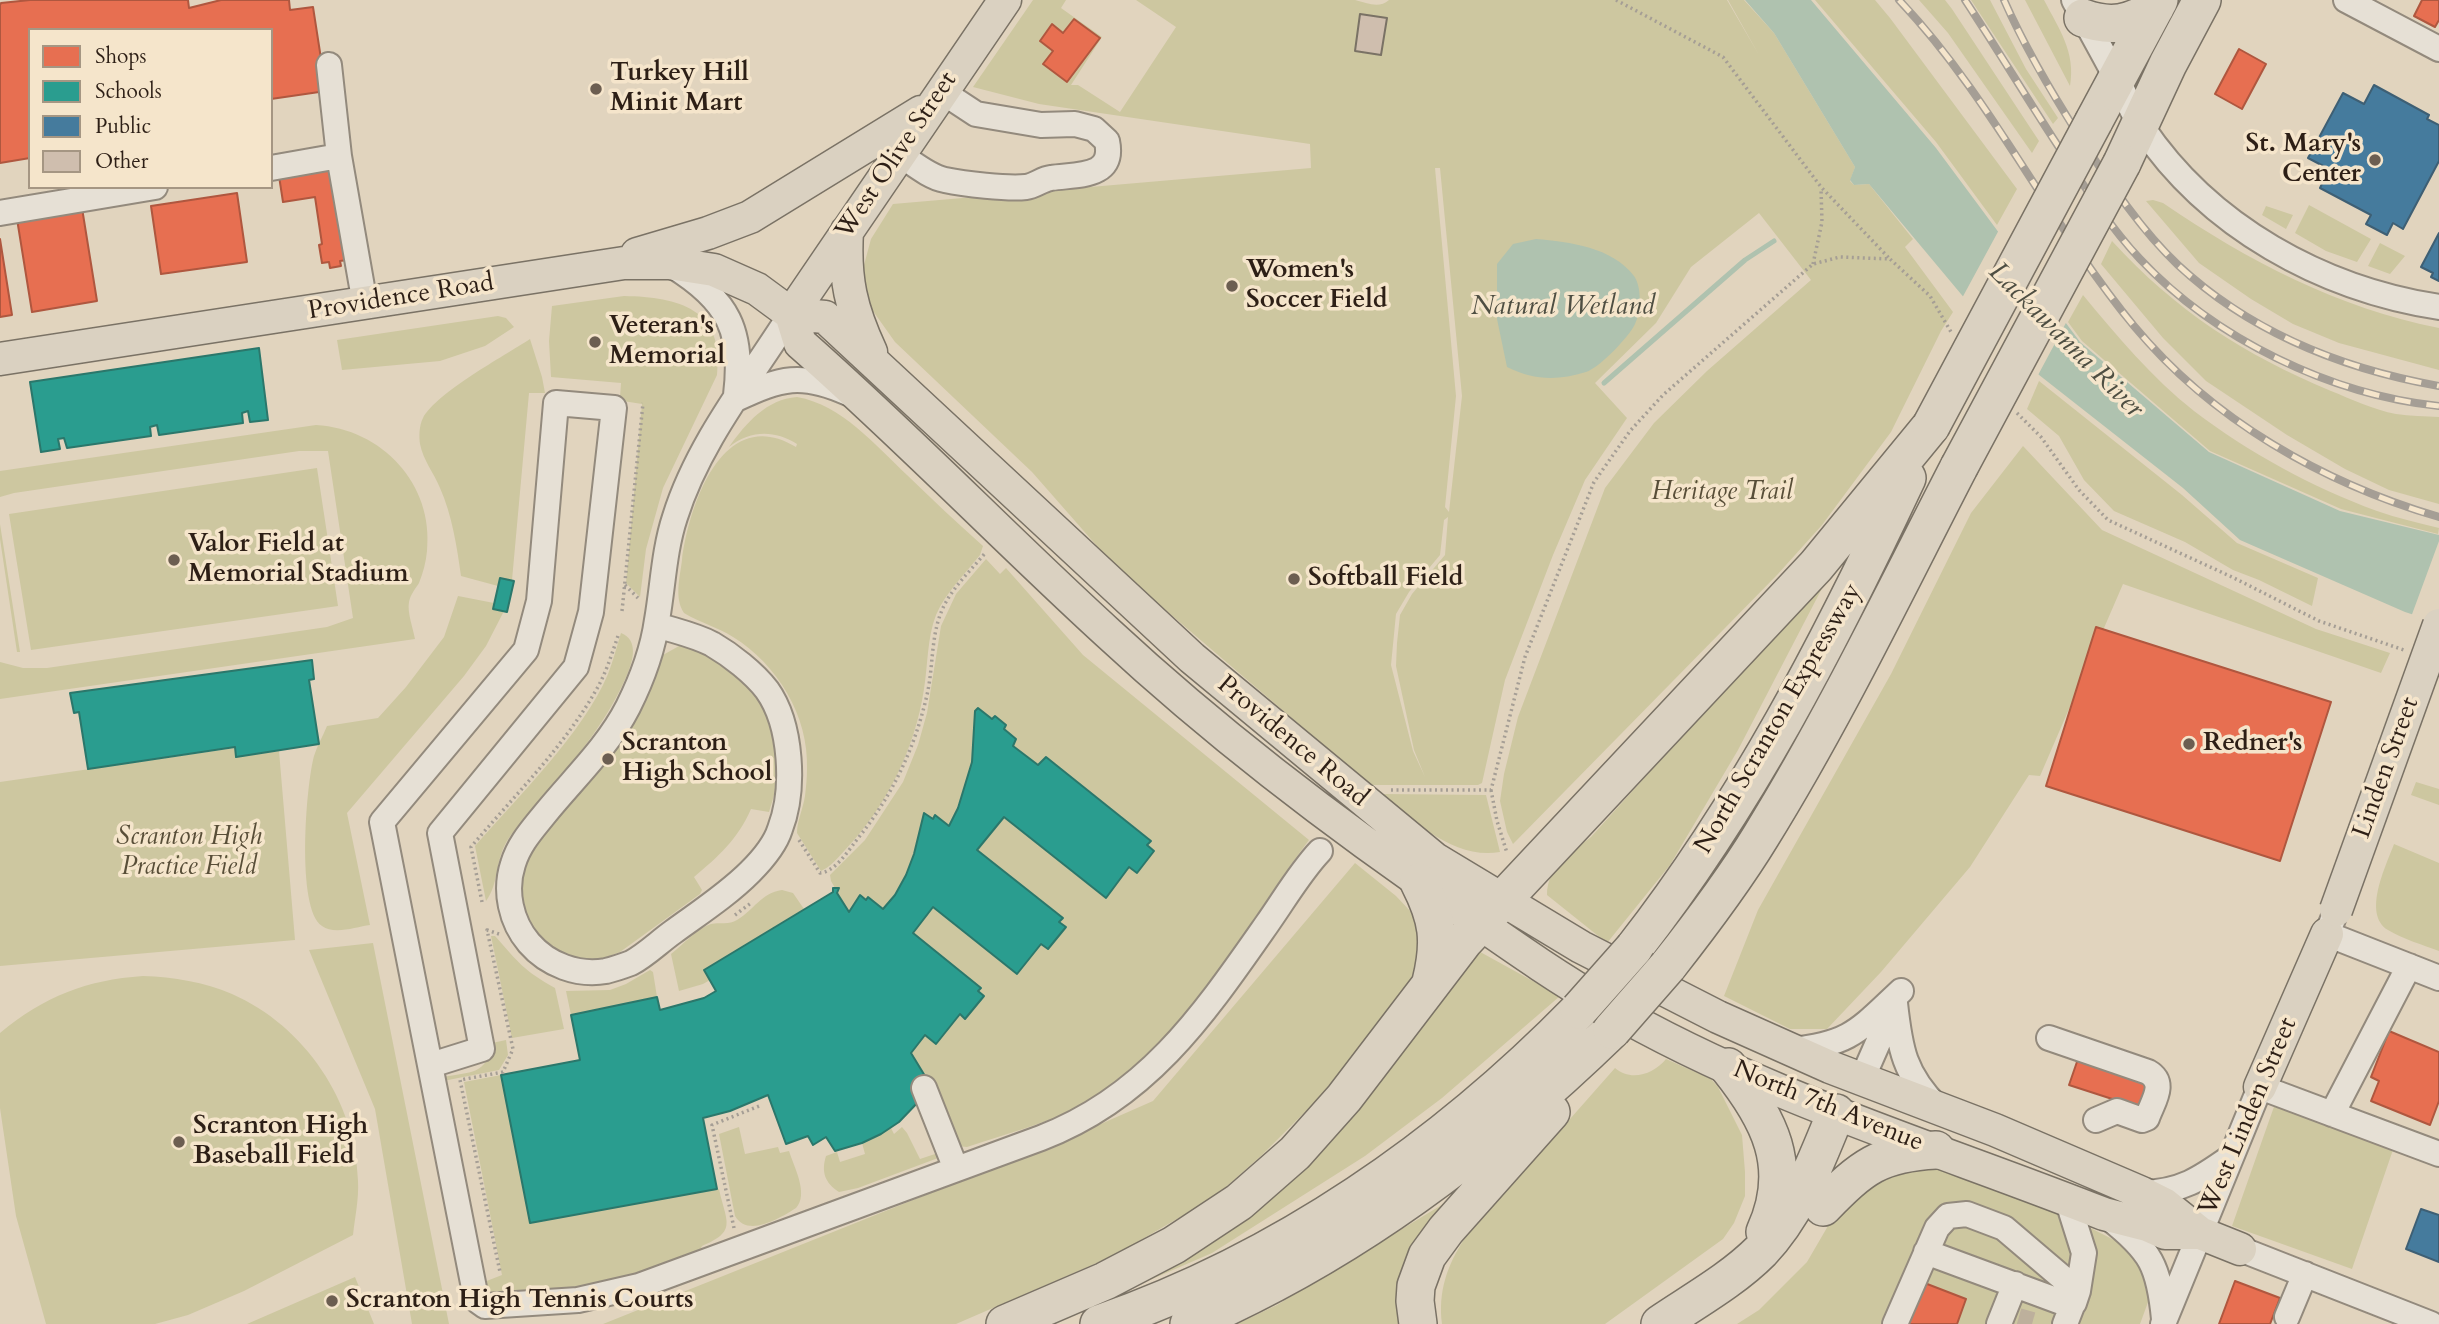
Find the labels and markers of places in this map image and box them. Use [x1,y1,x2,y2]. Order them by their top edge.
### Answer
place label: Turkey Hill Minit Mart [610,58,749,119]
marker: Turkey Hill Minit Mart [588,81,604,97]
place label: St. Mary's Center [2245,129,2361,190]
marker: St. Mary's Center [2367,152,2383,168]
place label: Women's Soccer Field [1246,255,1388,316]
marker: Women's Soccer Field [1224,278,1240,294]
place label: Veteran's Memorial [609,311,725,372]
marker: Veteran's Memorial [587,334,603,350]
place label: Valor Field at Memorial Stadium [188,529,409,590]
marker: Valor Field at Memorial Stadium [166,552,182,568]
place label: Softball Field [1308,563,1463,595]
marker: Softball Field [1286,571,1302,587]
place label: Scranton High School [622,728,772,790]
place label: Redner's [2203,728,2302,760]
marker: Redner's [2181,736,2197,752]
marker: Scranton High School [600,751,616,767]
place label: Scranton High Baseball Field [193,1111,368,1172]
marker: Scranton High Baseball Field [171,1134,187,1150]
place label: Scranton High Tennis Courts [346,1285,694,1317]
marker: Scranton High Tennis Courts [324,1293,340,1309]

